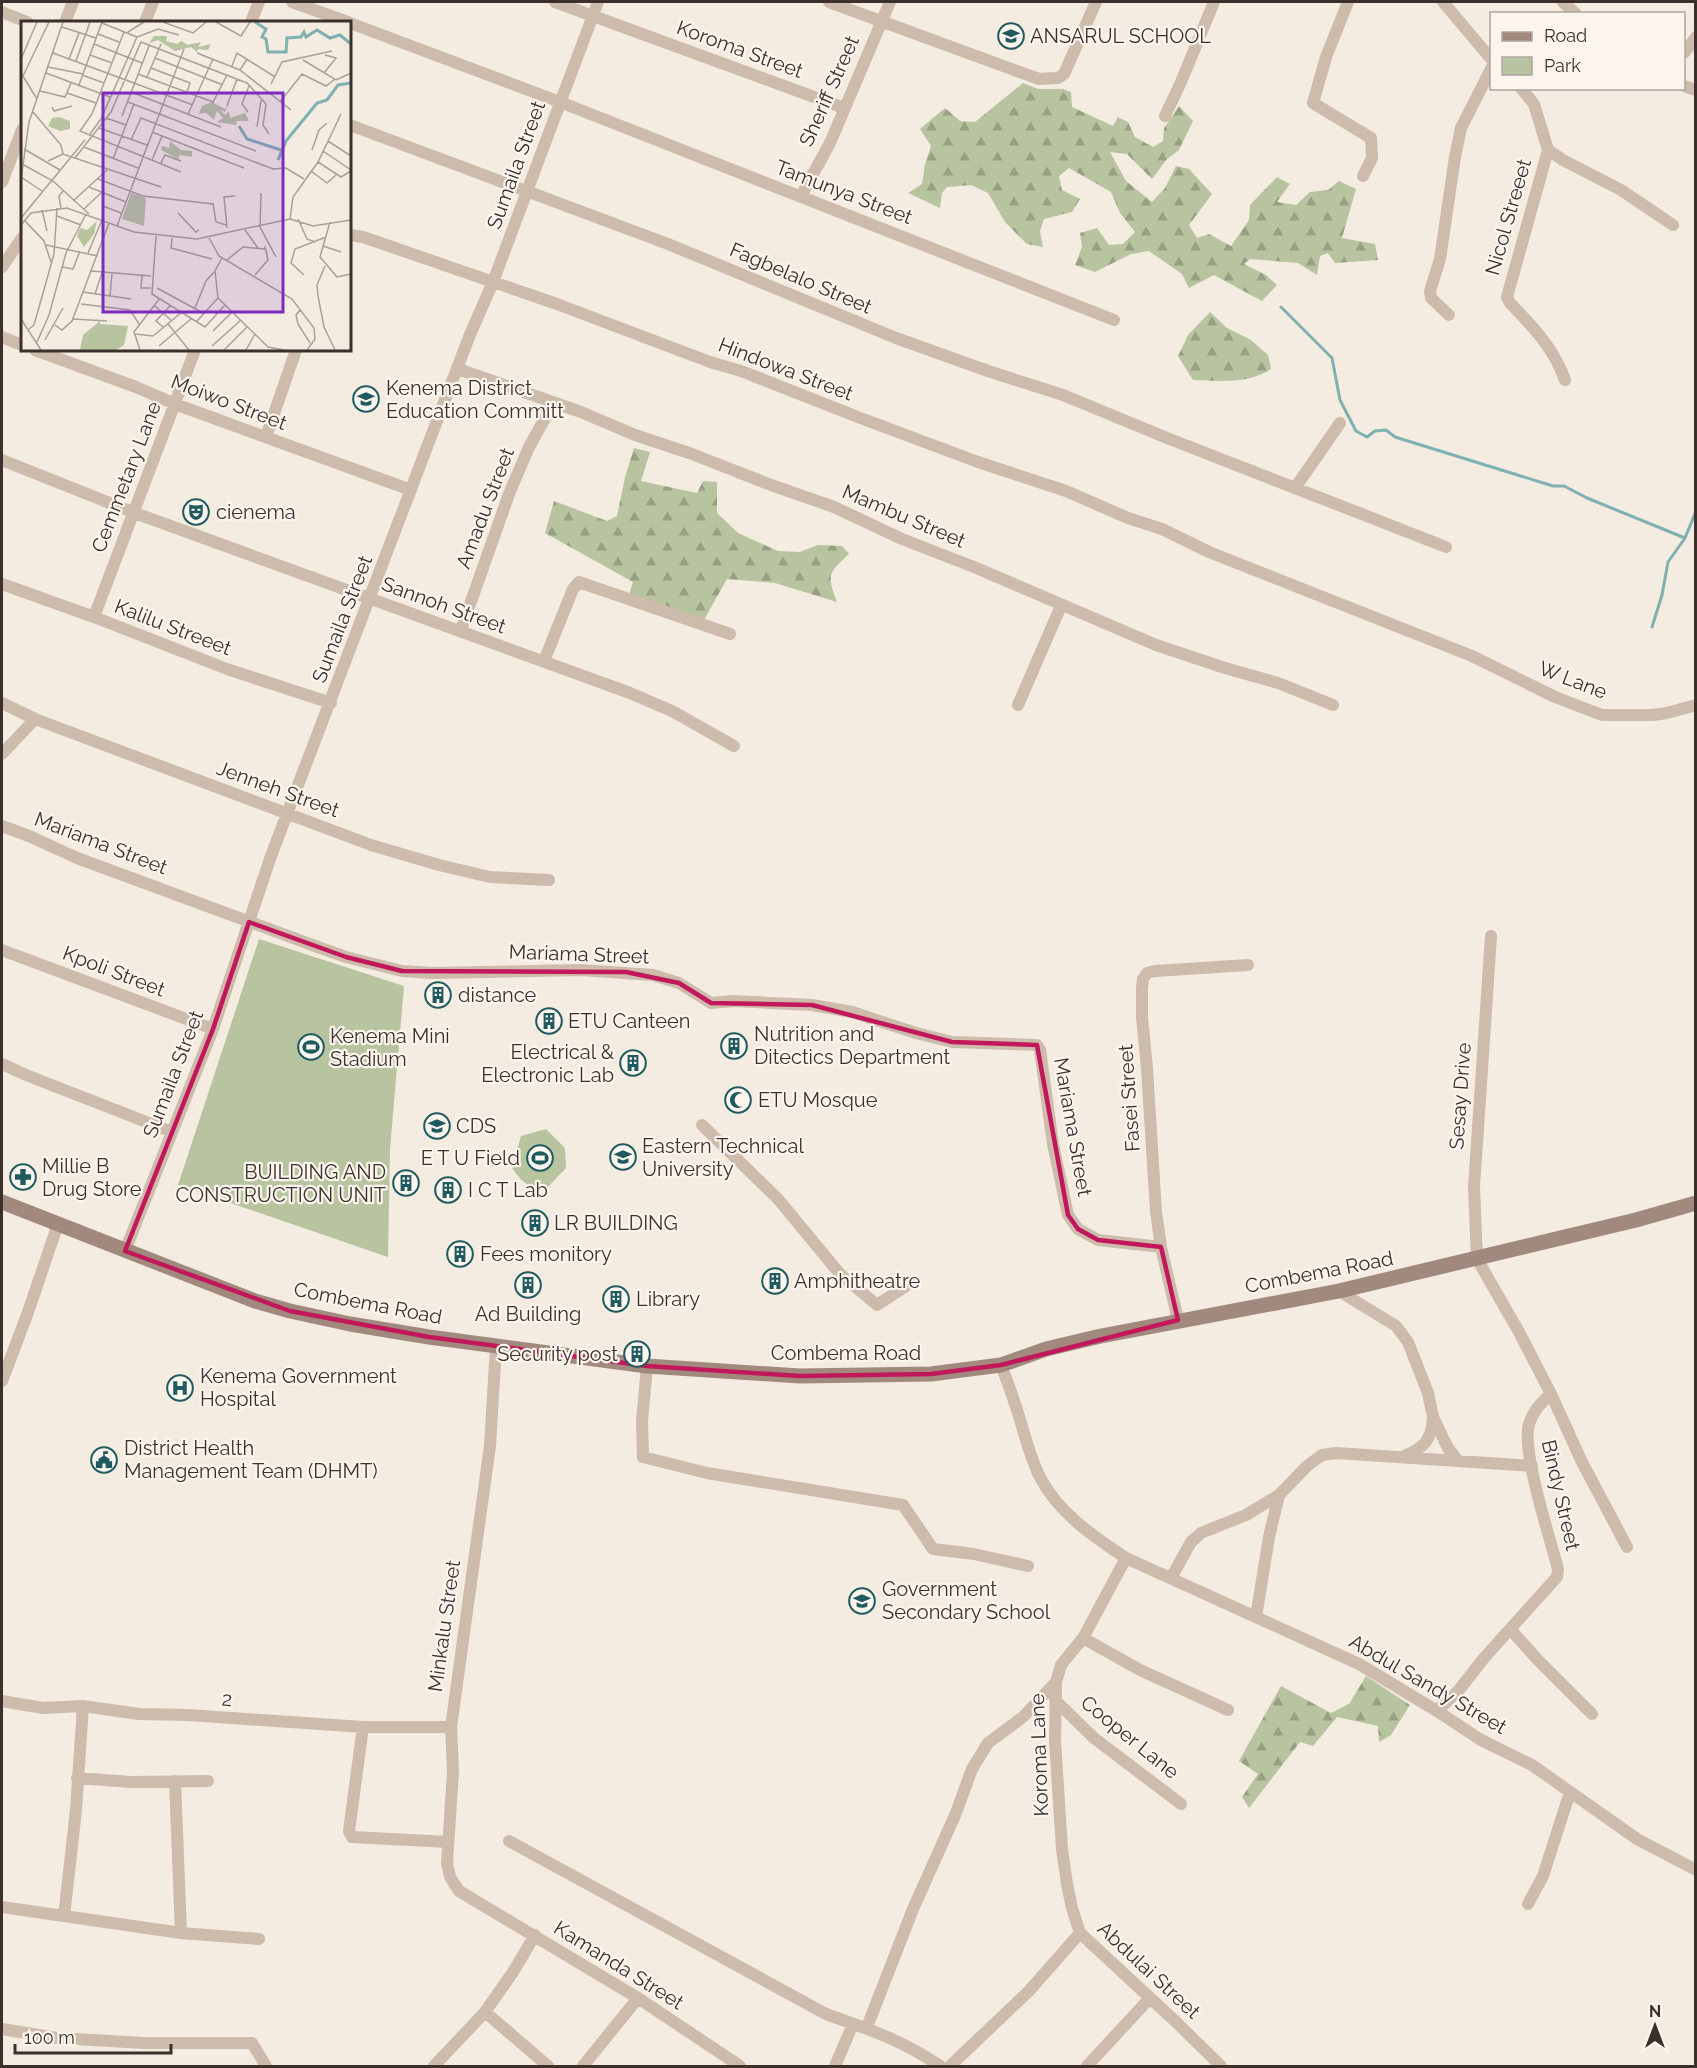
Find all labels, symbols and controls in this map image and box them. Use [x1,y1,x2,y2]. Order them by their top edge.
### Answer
legend [1490,12,1685,90]
street label: Koroma Street [674,15,807,83]
inset map [21,21,351,351]
school or university icon: ANSARUL SCHOOL [996,21,1026,51]
place label: ANSARUL SCHOOL [1030,24,1211,48]
text: Road [1544,25,1587,46]
street label: Sheriff Street [794,32,864,150]
text: Park [1544,55,1581,76]
street label: Sumaila Street [482,97,550,232]
street label: Tamunya Street [772,155,916,229]
street label: Nicol Streeet [1480,156,1536,278]
street label: Fagbelalo Street [726,237,876,319]
street label: Hindowa Street [715,332,857,406]
street label: Moiwo Street [168,369,291,435]
place label: Kenema District Education Committ [386,376,564,423]
school or university icon: Kenema District Education Committ [351,384,381,414]
street label: Cemmetary Lane [86,398,166,556]
street label: Amadu Street [451,444,519,572]
street label: Mambu Street [839,479,969,553]
theatre icon: cienema [181,497,211,527]
place label: cienema [216,500,296,524]
street label: Sumaila Street [307,552,377,686]
street label: Sannoh Street [379,571,510,639]
street label: Kalilu Streeet [111,594,235,660]
street label: W Lane [1535,656,1611,704]
street label: Jenneh Street [214,756,343,822]
street label: Mariama Street [31,807,171,879]
street label: Mariama Street [508,940,650,968]
street label: Kpoli Street [60,941,169,1002]
building icon: distance [423,980,453,1010]
place label: distance [458,983,537,1007]
building icon: ETU Canteen [534,1006,564,1036]
street label: Sumaila Street [138,1007,208,1141]
place label: ETU Canteen [568,1009,690,1033]
place label: Nutrition and Ditectics Department [754,1022,950,1069]
place label: Kenema Mini Stadium [330,1024,450,1071]
building icon: Nutrition and Ditectics Department [719,1031,749,1061]
sports icon: Kenema Mini Stadium [296,1032,326,1062]
place label: Electrical & Electronic Lab [481,1040,615,1087]
street label: Sesay Drive [1444,1041,1476,1150]
street label: Fasei Street [1113,1043,1145,1153]
building icon: Electrical & Electronic Lab [618,1048,648,1078]
street label: Mariama Street [1049,1056,1097,1199]
mosque icon: ETU Mosque [723,1085,753,1115]
place label: ETU Mosque [758,1088,878,1112]
school or university icon: CDS [422,1111,452,1141]
place label: CDS [456,1114,496,1138]
place label: Eastern Technical University [642,1134,804,1181]
school or university icon: Eastern Technical University [608,1142,638,1172]
sports icon: E T U Field [525,1143,555,1173]
place label: E T U Field [421,1146,520,1170]
place label: Millie B Drug Store [42,1154,142,1201]
place label: BUILDING AND CONSTRUCTION UNIT [175,1160,386,1207]
pharmacy icon: Millie B Drug Store [8,1162,38,1192]
building icon: BUILDING AND CONSTRUCTION UNIT [391,1168,421,1198]
building icon: I C T Lab [433,1175,463,1205]
place label: I C T Lab [468,1178,548,1202]
building icon: LR BUILDING [520,1208,550,1238]
place label: LR BUILDING [554,1211,678,1235]
building icon: Fees monitory [445,1239,475,1269]
place label: Fees monitory [480,1242,612,1266]
street label: Combema Road [1243,1246,1395,1298]
building icon: Amphitheatre [760,1266,790,1296]
place label: Amphitheatre [794,1269,921,1293]
building icon: Ad Building [513,1270,543,1300]
street label: Combema Road [292,1277,444,1329]
building icon: Library [601,1284,631,1314]
place label: Library [636,1287,700,1311]
place label: Ad Building [475,1302,581,1326]
building icon: Security post [622,1339,652,1369]
street label: Combema Road [771,1341,921,1365]
place label: Security post [497,1342,618,1366]
place label: Kenema Government Hospital [200,1364,397,1411]
hospital icon: Kenema Government Hospital [165,1373,195,1403]
place label: District Health Management Team (DHMT) [124,1436,378,1483]
street label: Bindy Street [1537,1437,1585,1553]
public building icon: District Health Management Team (DHMT) [89,1445,119,1475]
street label: Minkalu Street [423,1558,465,1693]
place label: Government Secondary School [882,1577,1051,1624]
school or university icon: Government Secondary School [847,1586,877,1616]
street label: Abdul Sandy Street [1345,1629,1511,1739]
street label: 2 [221,1687,233,1711]
street label: Cooper Lane [1076,1690,1184,1784]
street label: Koroma Lane [1025,1693,1053,1817]
street label: Kamanda Street [550,1915,689,2015]
street label: Abdulai Street [1093,1916,1205,2024]
north arrow [1625,1996,1685,2056]
text: N [1649,2002,1661,2021]
scale bar [15,2017,171,2055]
text: 100 m [24,2027,75,2048]

